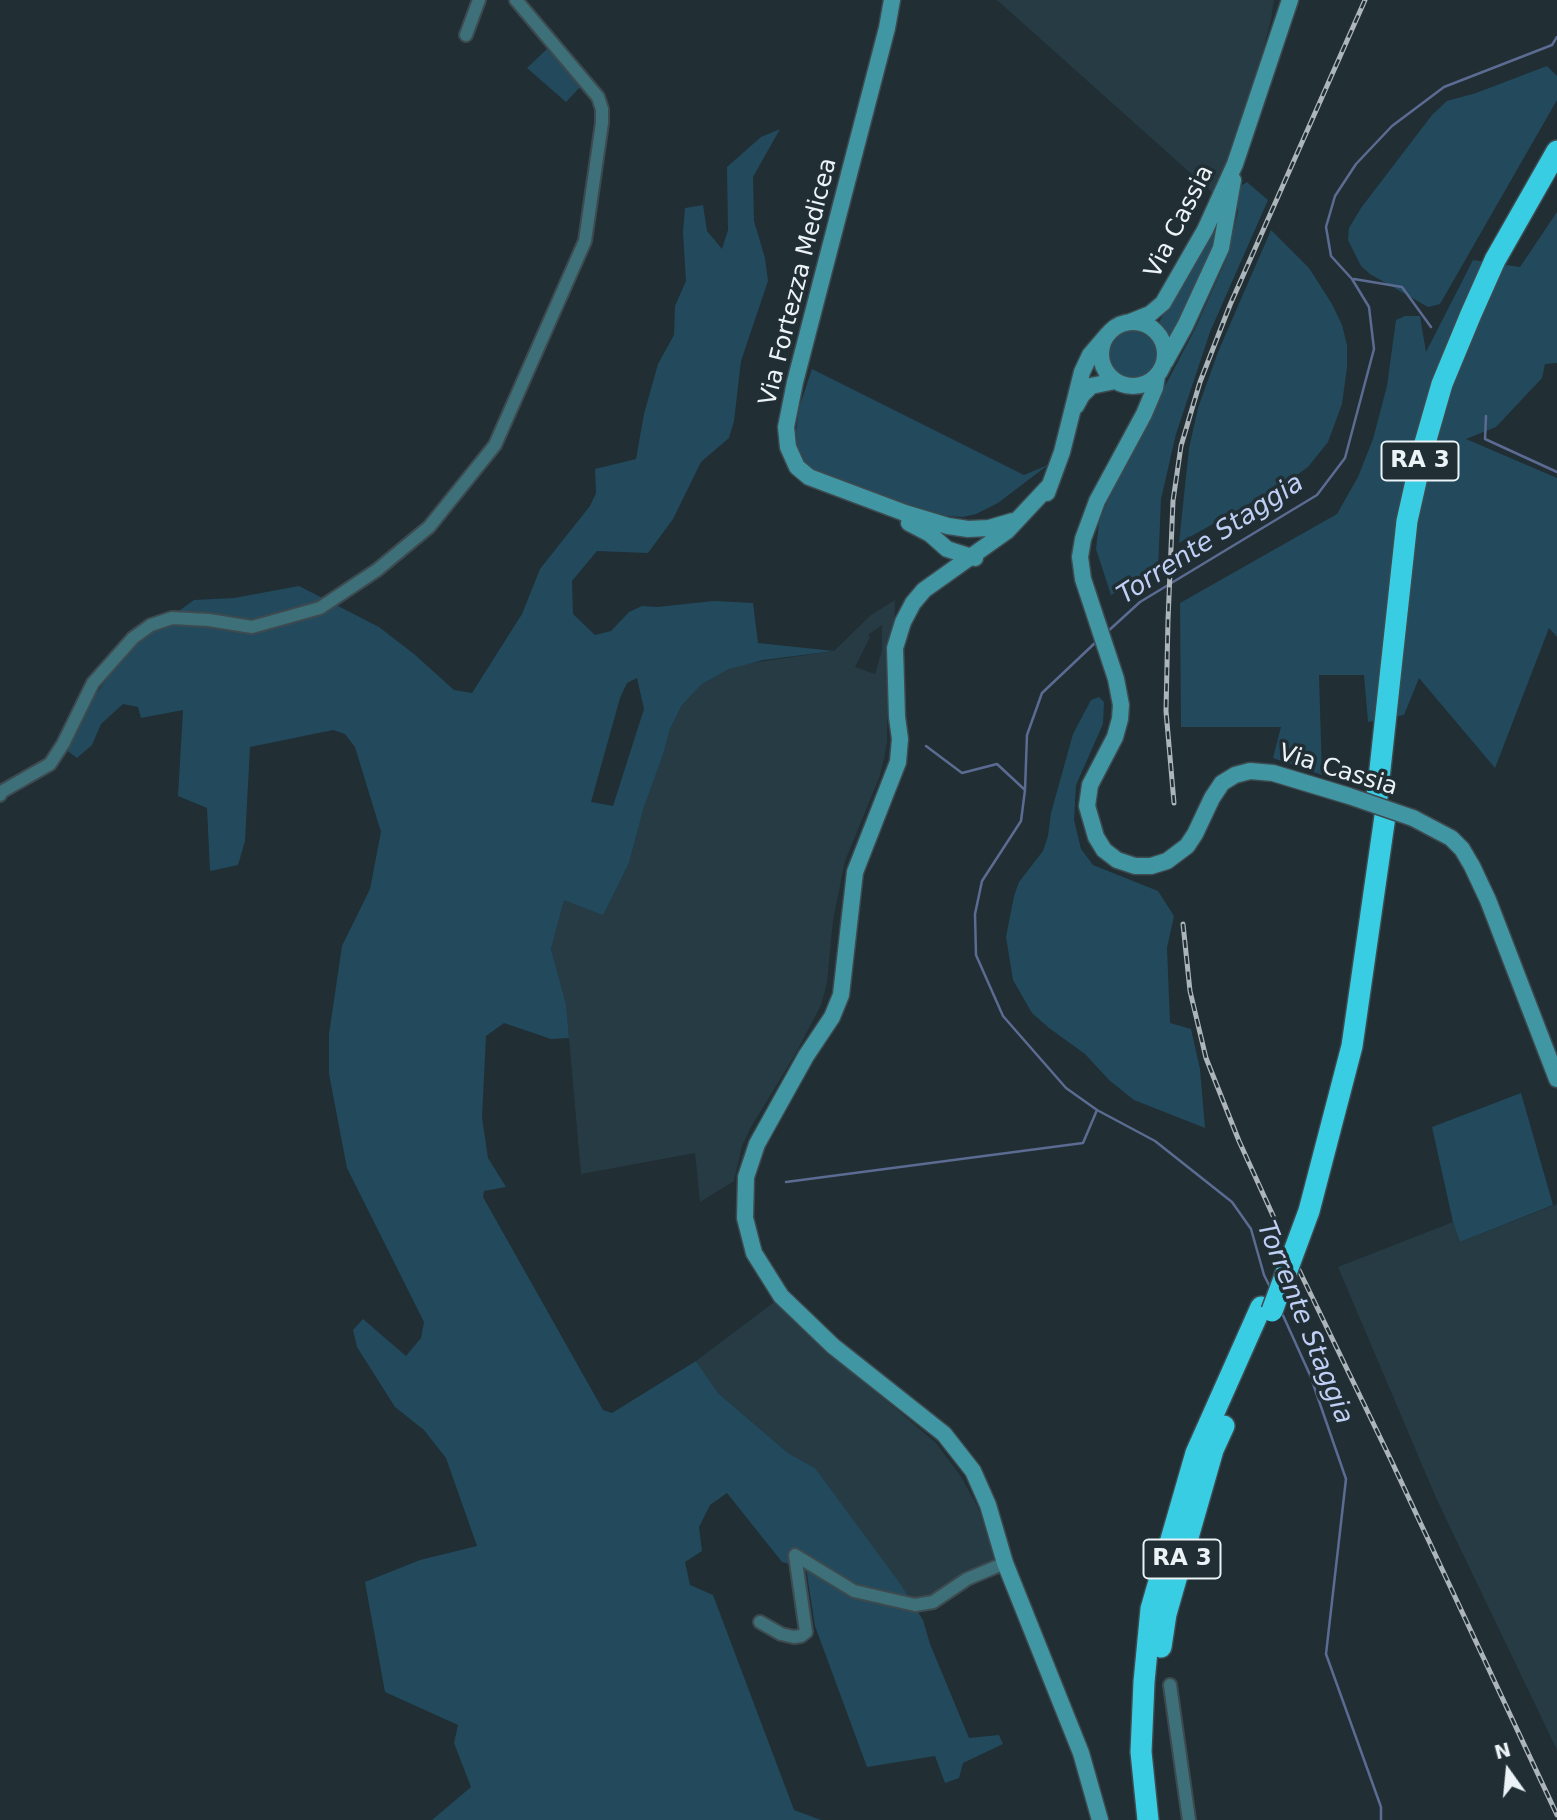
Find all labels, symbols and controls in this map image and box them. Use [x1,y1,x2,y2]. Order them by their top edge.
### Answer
street label: Via Fortezza Medicea [754,155,844,409]
street label: Via Cassia [1139,161,1221,283]
road number: RA 3 [1382,442,1458,481]
water label: Torrente Staggia [1112,468,1310,612]
street label: Via Cassia [1275,739,1401,803]
water label: Torrente Staggia [1249,1217,1359,1429]
road number: RA 3 [1144,1540,1220,1578]
north arrow [1473,1736,1543,1806]
text: N [1492,1738,1513,1763]

